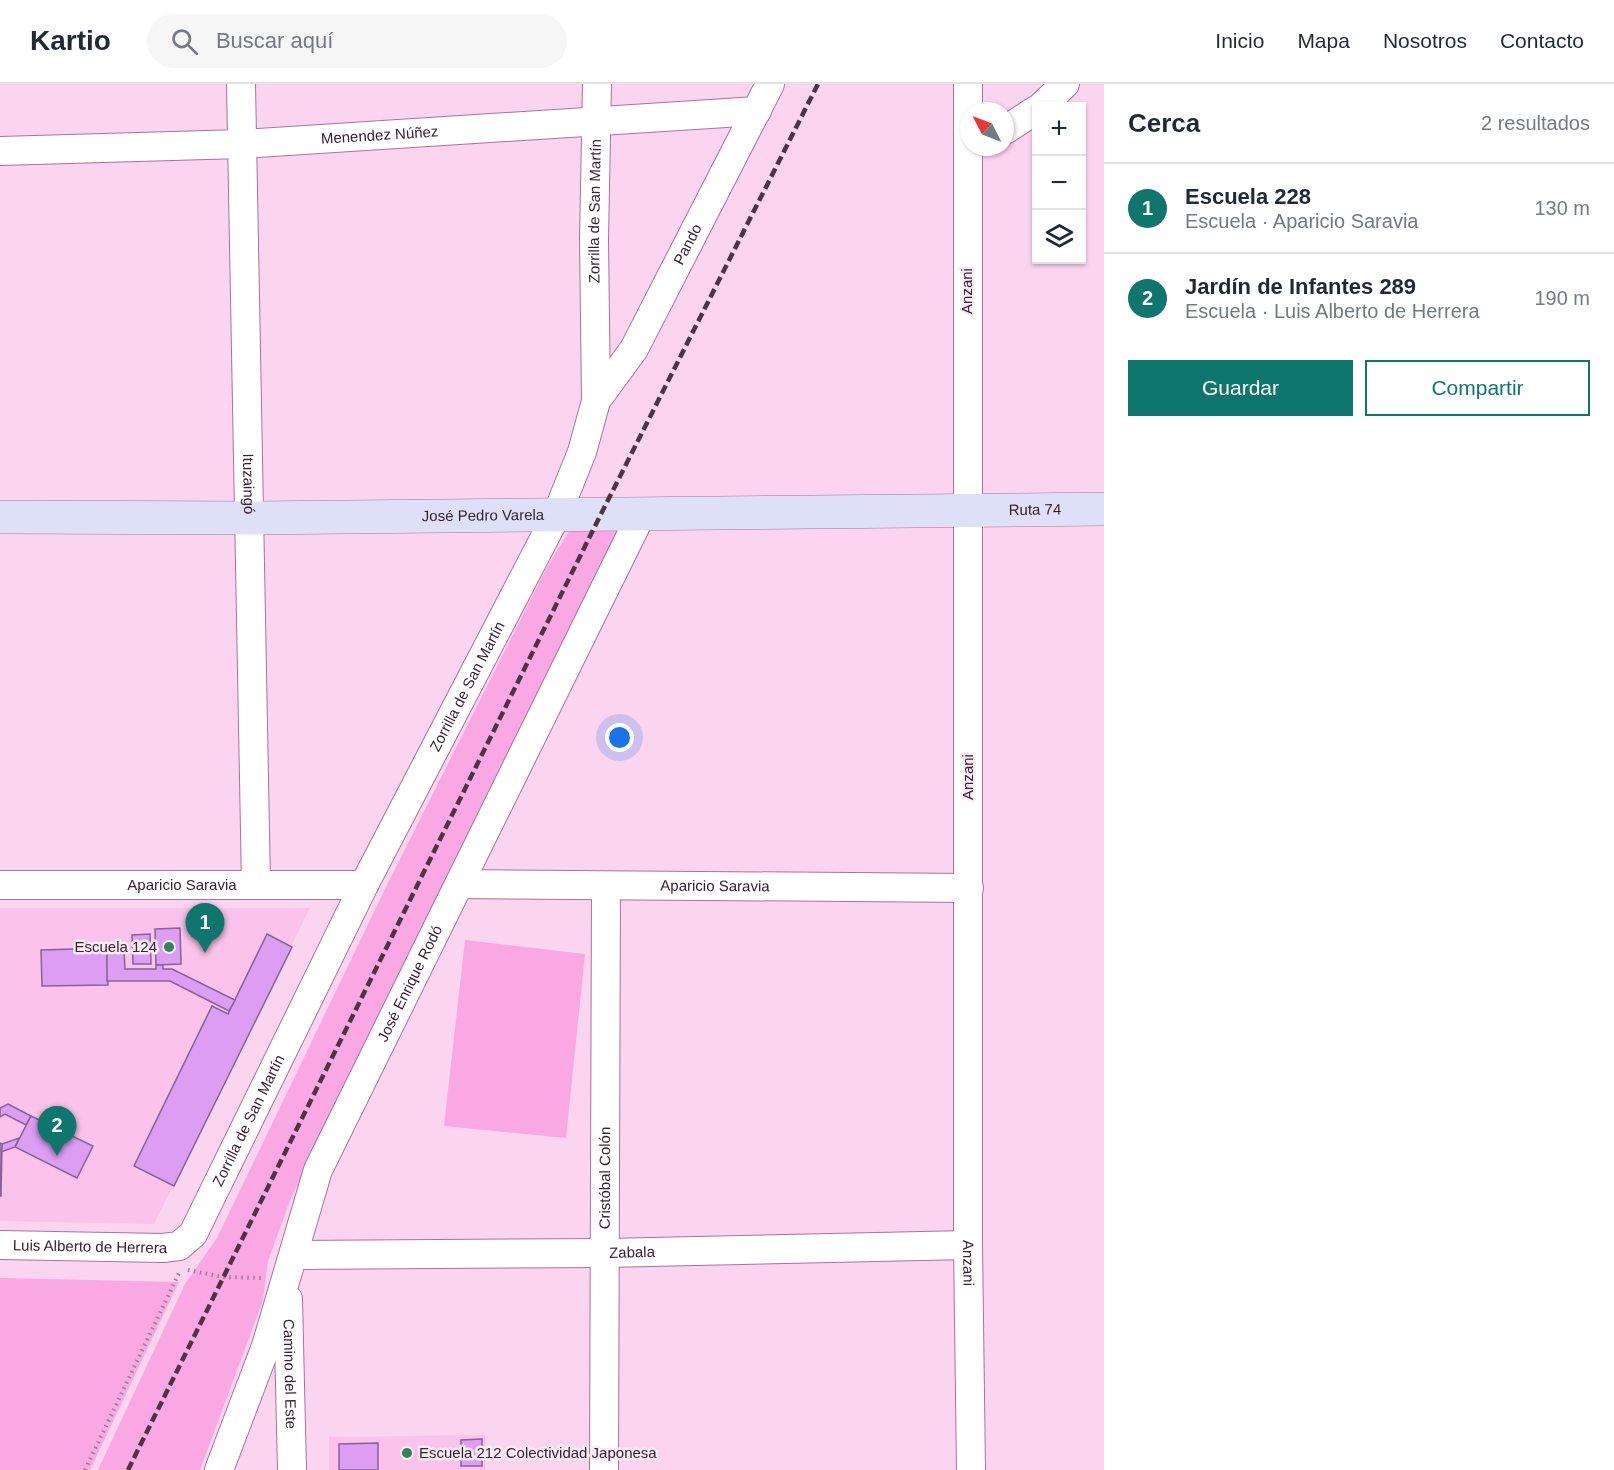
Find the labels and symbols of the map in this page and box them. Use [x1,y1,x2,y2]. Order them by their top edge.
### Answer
north arrow [960,102,1014,156]
street label: Menendez Núñez [320,122,439,147]
street label: Zorrilla de San Martín [585,139,604,283]
street label: Pando [670,221,705,267]
street label: Anzani [958,268,975,314]
street label: Ituzaingó [240,453,258,515]
street label: Ruta 74 [1009,500,1061,518]
street label: José Pedro Varela [422,506,545,524]
street label: Zorrilla de San Martín [426,618,508,754]
your location [605,723,634,752]
street label: Anzani [959,754,976,800]
street label: Aparicio Saravia [127,876,237,893]
street label: Aparicio Saravia [660,877,770,894]
pin: 1 [186,904,224,953]
street label: José Enrique Rodó [374,922,445,1044]
place label: Escuela 124 [74,938,157,955]
marker: Escuela 124 [162,940,176,954]
street label: Zorrilla de San Martín [209,1052,288,1189]
pin: 2 [38,1106,76,1156]
street label: Cristóbal Colón [596,1127,613,1229]
street label: Luis Alberto de Herrera [13,1236,168,1256]
street label: Anzani [960,1240,978,1286]
street label: Zabala [609,1243,656,1261]
street label: Camino del Este [280,1319,300,1429]
place label: Escuela 212 Colectividad Japonesa [419,1444,657,1461]
marker: Escuela 212 Colectividad Japonesa [400,1446,414,1460]

